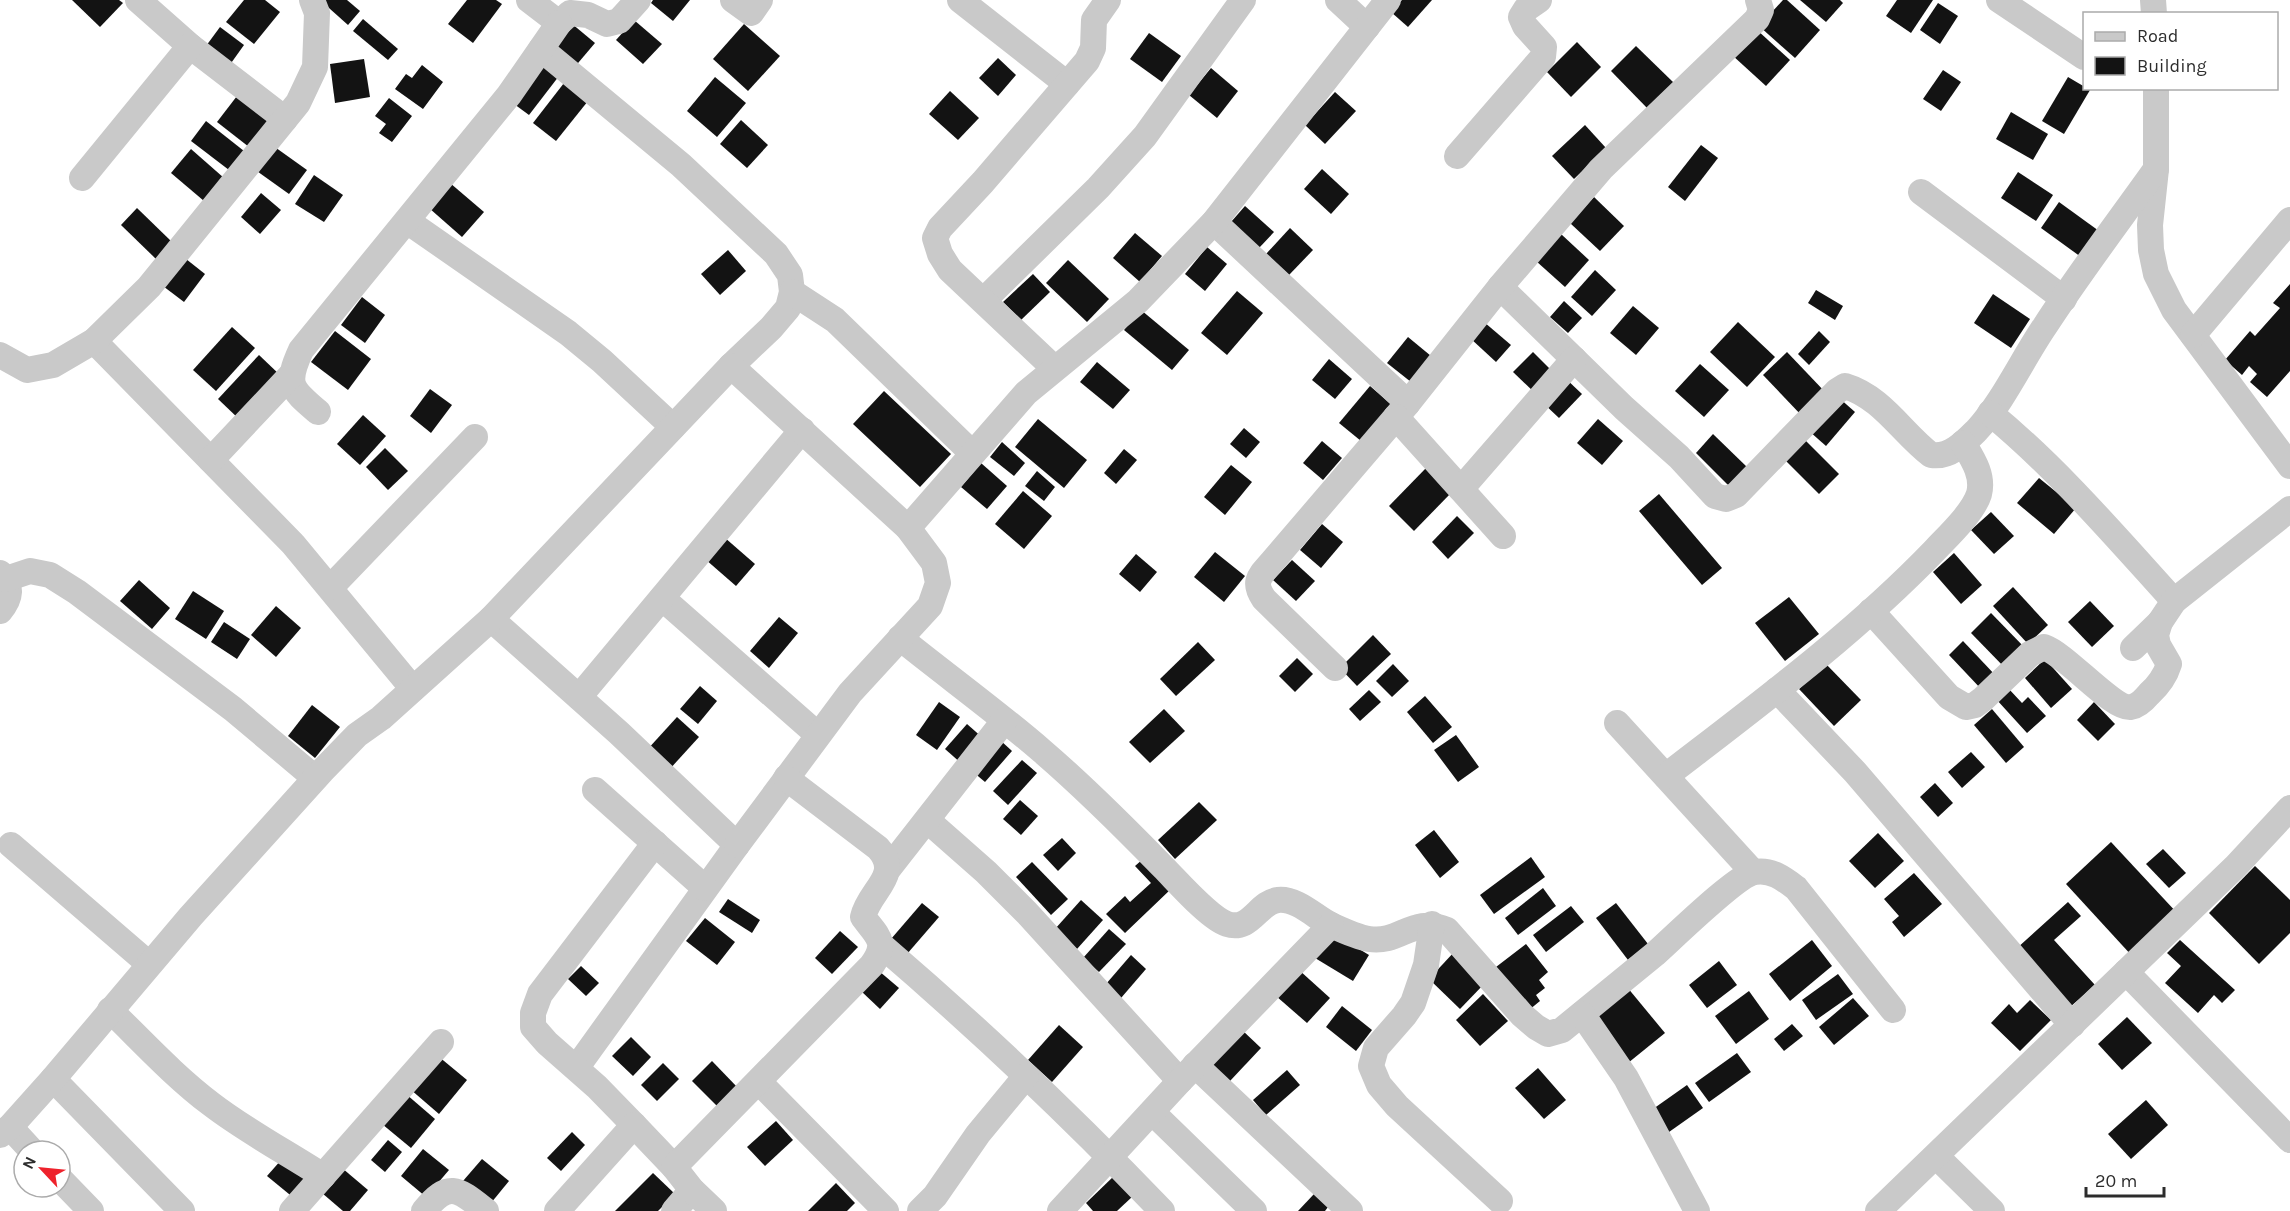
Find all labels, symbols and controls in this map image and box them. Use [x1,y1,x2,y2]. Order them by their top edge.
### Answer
legend [2083,12,2278,90]
text: Road [2137,25,2178,47]
text: Building [2137,55,2207,77]
north arrow [12,1139,72,1199]
text: N [18,1153,40,1172]
scale bar [2086,1160,2164,1198]
text: 20 m [2095,1170,2137,1192]

